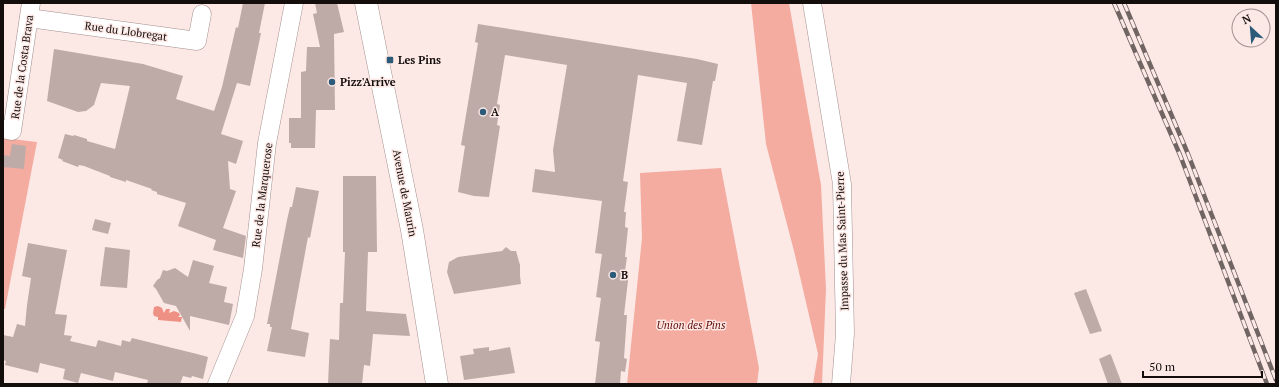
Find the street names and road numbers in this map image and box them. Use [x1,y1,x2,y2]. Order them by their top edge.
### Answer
street label: Rue de la Costa Brava [8,14,36,120]
street label: Rue du Llobregat [84,18,168,44]
street label: Rue de la Marquerose [249,141,275,248]
street label: Avenue de Maurin [390,148,420,238]
street label: Impasse du Mas Saint-Pierre [833,171,851,311]

